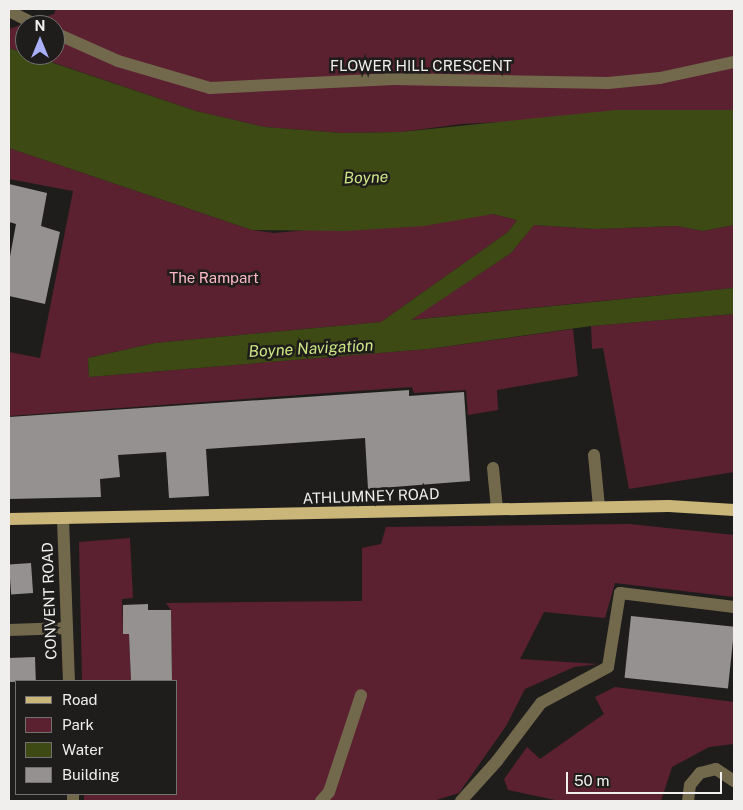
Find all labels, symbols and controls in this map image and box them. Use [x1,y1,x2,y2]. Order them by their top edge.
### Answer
north arrow [15,15,65,65]
text: N [35,18,45,34]
street label: FLOWER HILL CRESCENT [330,57,512,75]
water label: Boyne [343,168,389,188]
park label: The Rampart [169,269,259,287]
water label: Boyne Navigation [248,336,374,362]
street label: ATHLUMNEY ROAD [302,485,440,507]
street label: CONVENT ROAD [38,542,60,660]
legend [15,680,178,795]
text: Road [62,691,98,708]
text: Park [62,716,94,733]
text: Water [62,741,104,758]
scale bar [568,762,724,794]
text: Building [62,766,120,783]
text: 50 m [574,772,609,789]

